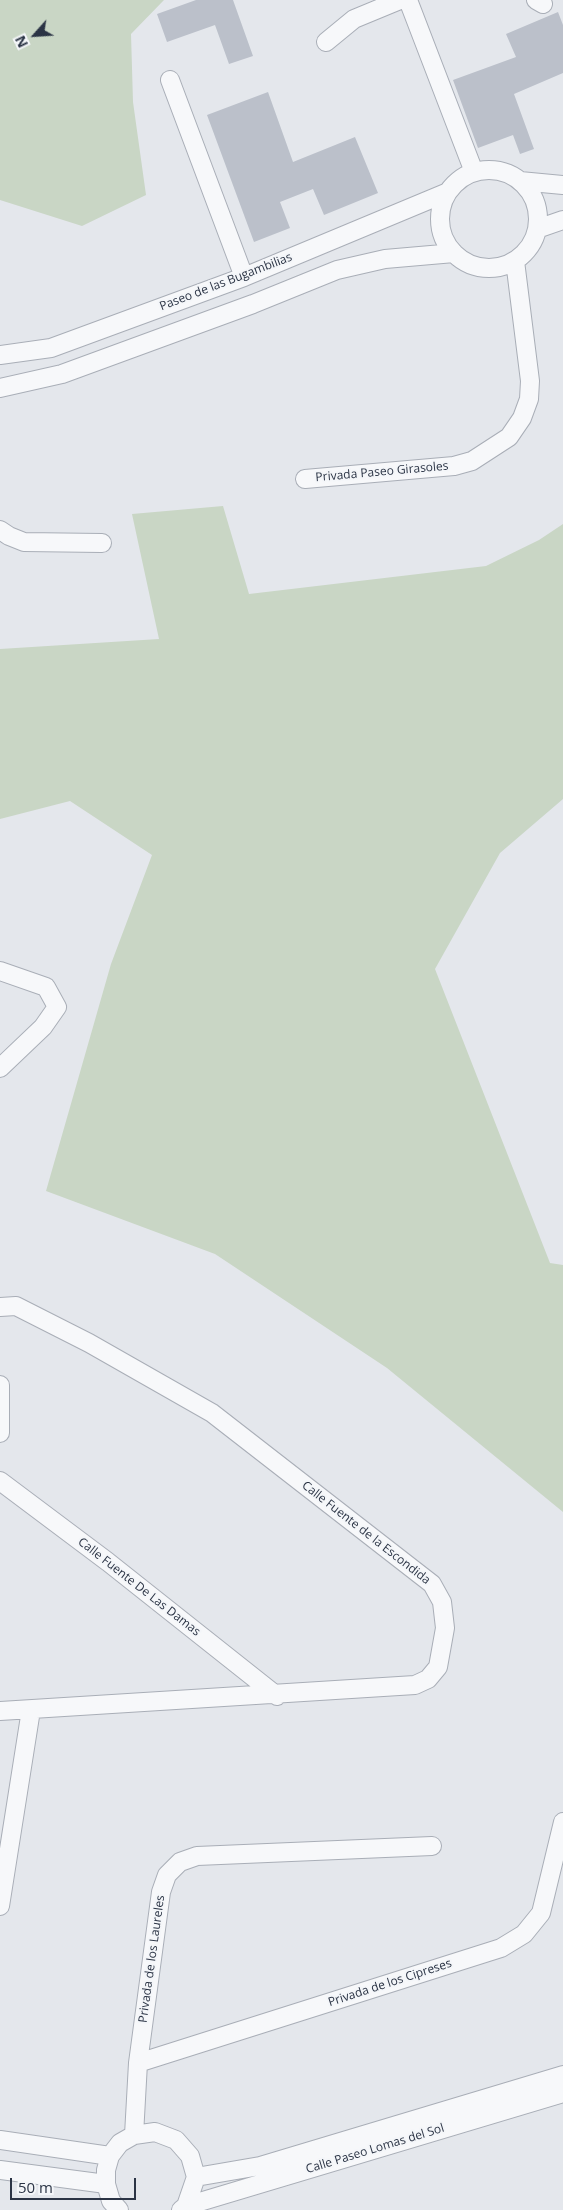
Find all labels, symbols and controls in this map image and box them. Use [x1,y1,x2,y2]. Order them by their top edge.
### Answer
north arrow [10,10,60,60]
text: N [10,33,32,51]
street label: Paseo de las Bugambilias [158,250,294,314]
street label: Privada Paseo Girasoles [315,459,449,485]
street label: Calle Fuente de la Escondida [299,1478,433,1588]
street label: Calle Fuente De Las Damas [75,1535,203,1639]
street label: Privada de los Laureles [136,1894,168,2024]
street label: Privada de los Cipreses [326,1956,454,2010]
street label: Calle Paseo Lomas del Sol [304,2121,446,2177]
scale bar [12,2168,139,2200]
text: 50 m [18,2177,53,2197]

